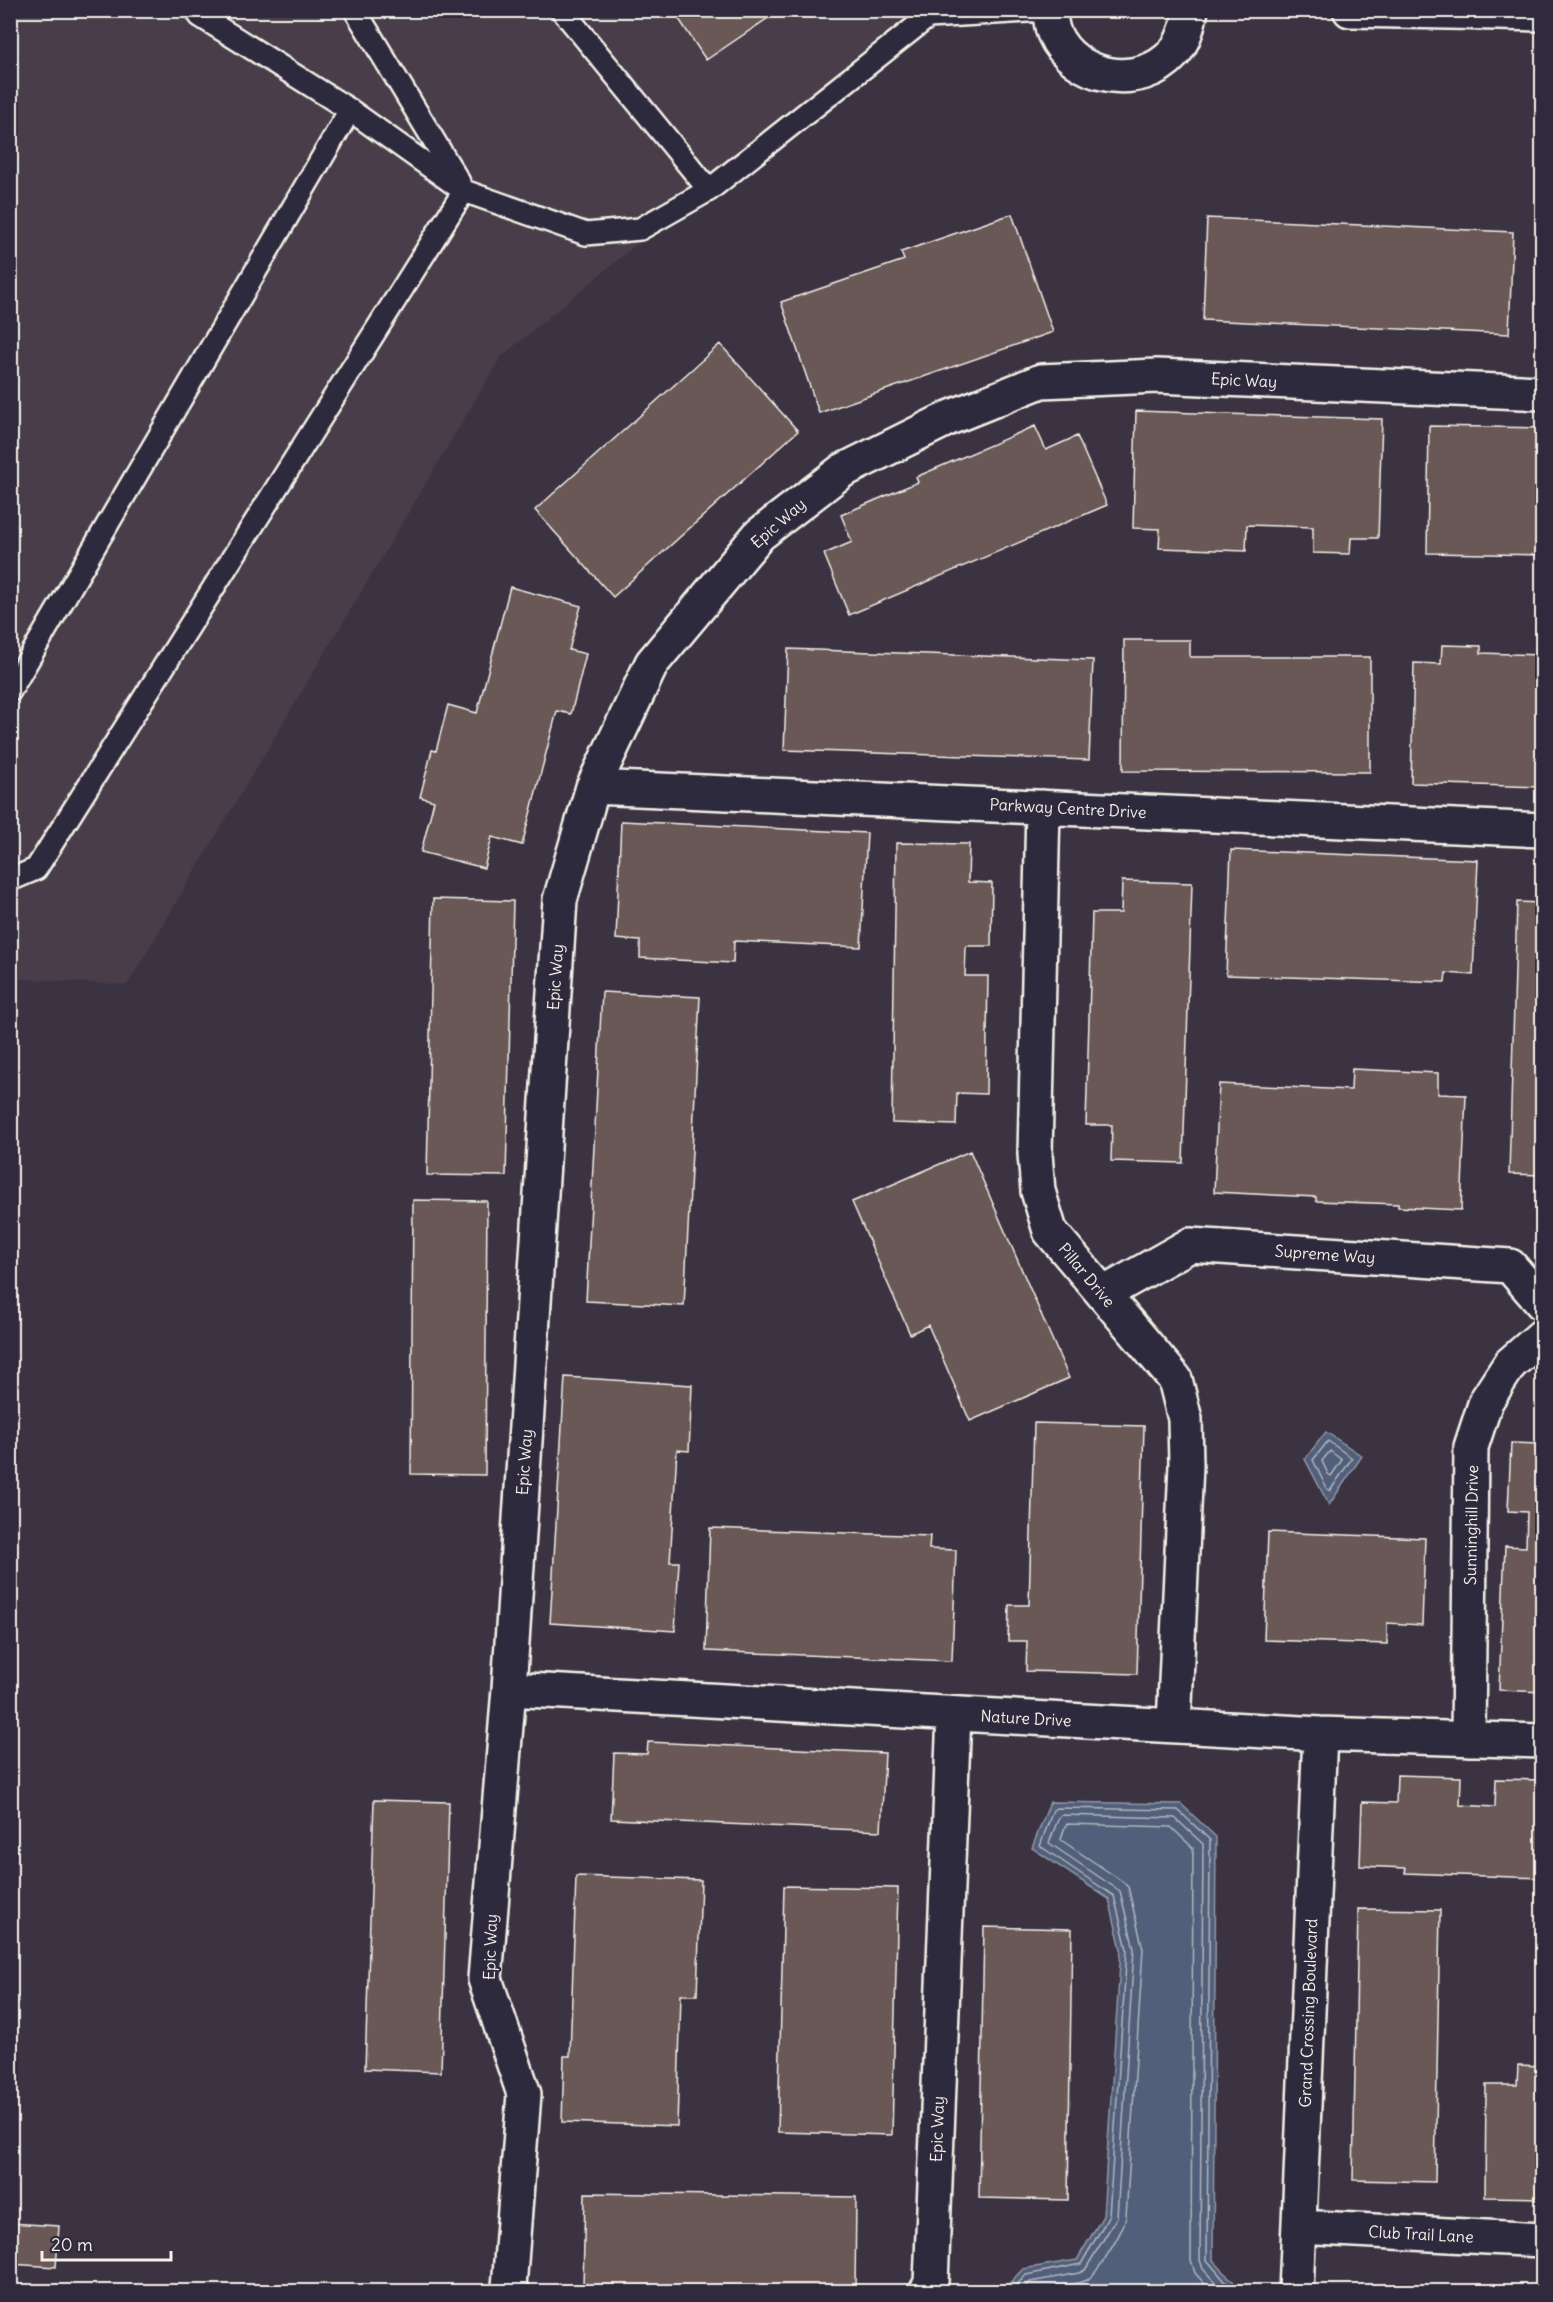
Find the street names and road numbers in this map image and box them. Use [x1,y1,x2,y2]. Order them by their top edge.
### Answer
street label: Epic Way [1210,368,1278,392]
street label: Epic Way [746,494,810,552]
street label: Parkway Centre Drive [989,794,1147,822]
street label: Epic Way [543,943,567,1011]
street label: Pillar Drive [1054,1239,1120,1311]
street label: Supreme Way [1274,1241,1376,1267]
street label: Epic Way [512,1428,536,1496]
street label: Sunninghill Drive [1460,1465,1482,1585]
street label: Nature Drive [980,1706,1072,1730]
street label: Epic Way [479,1914,501,1980]
street label: Grand Crossing Boulevard [1295,1918,1321,2108]
street label: Epic Way [926,2096,948,2162]
street label: Club Trail Lane [1368,2221,1474,2247]

